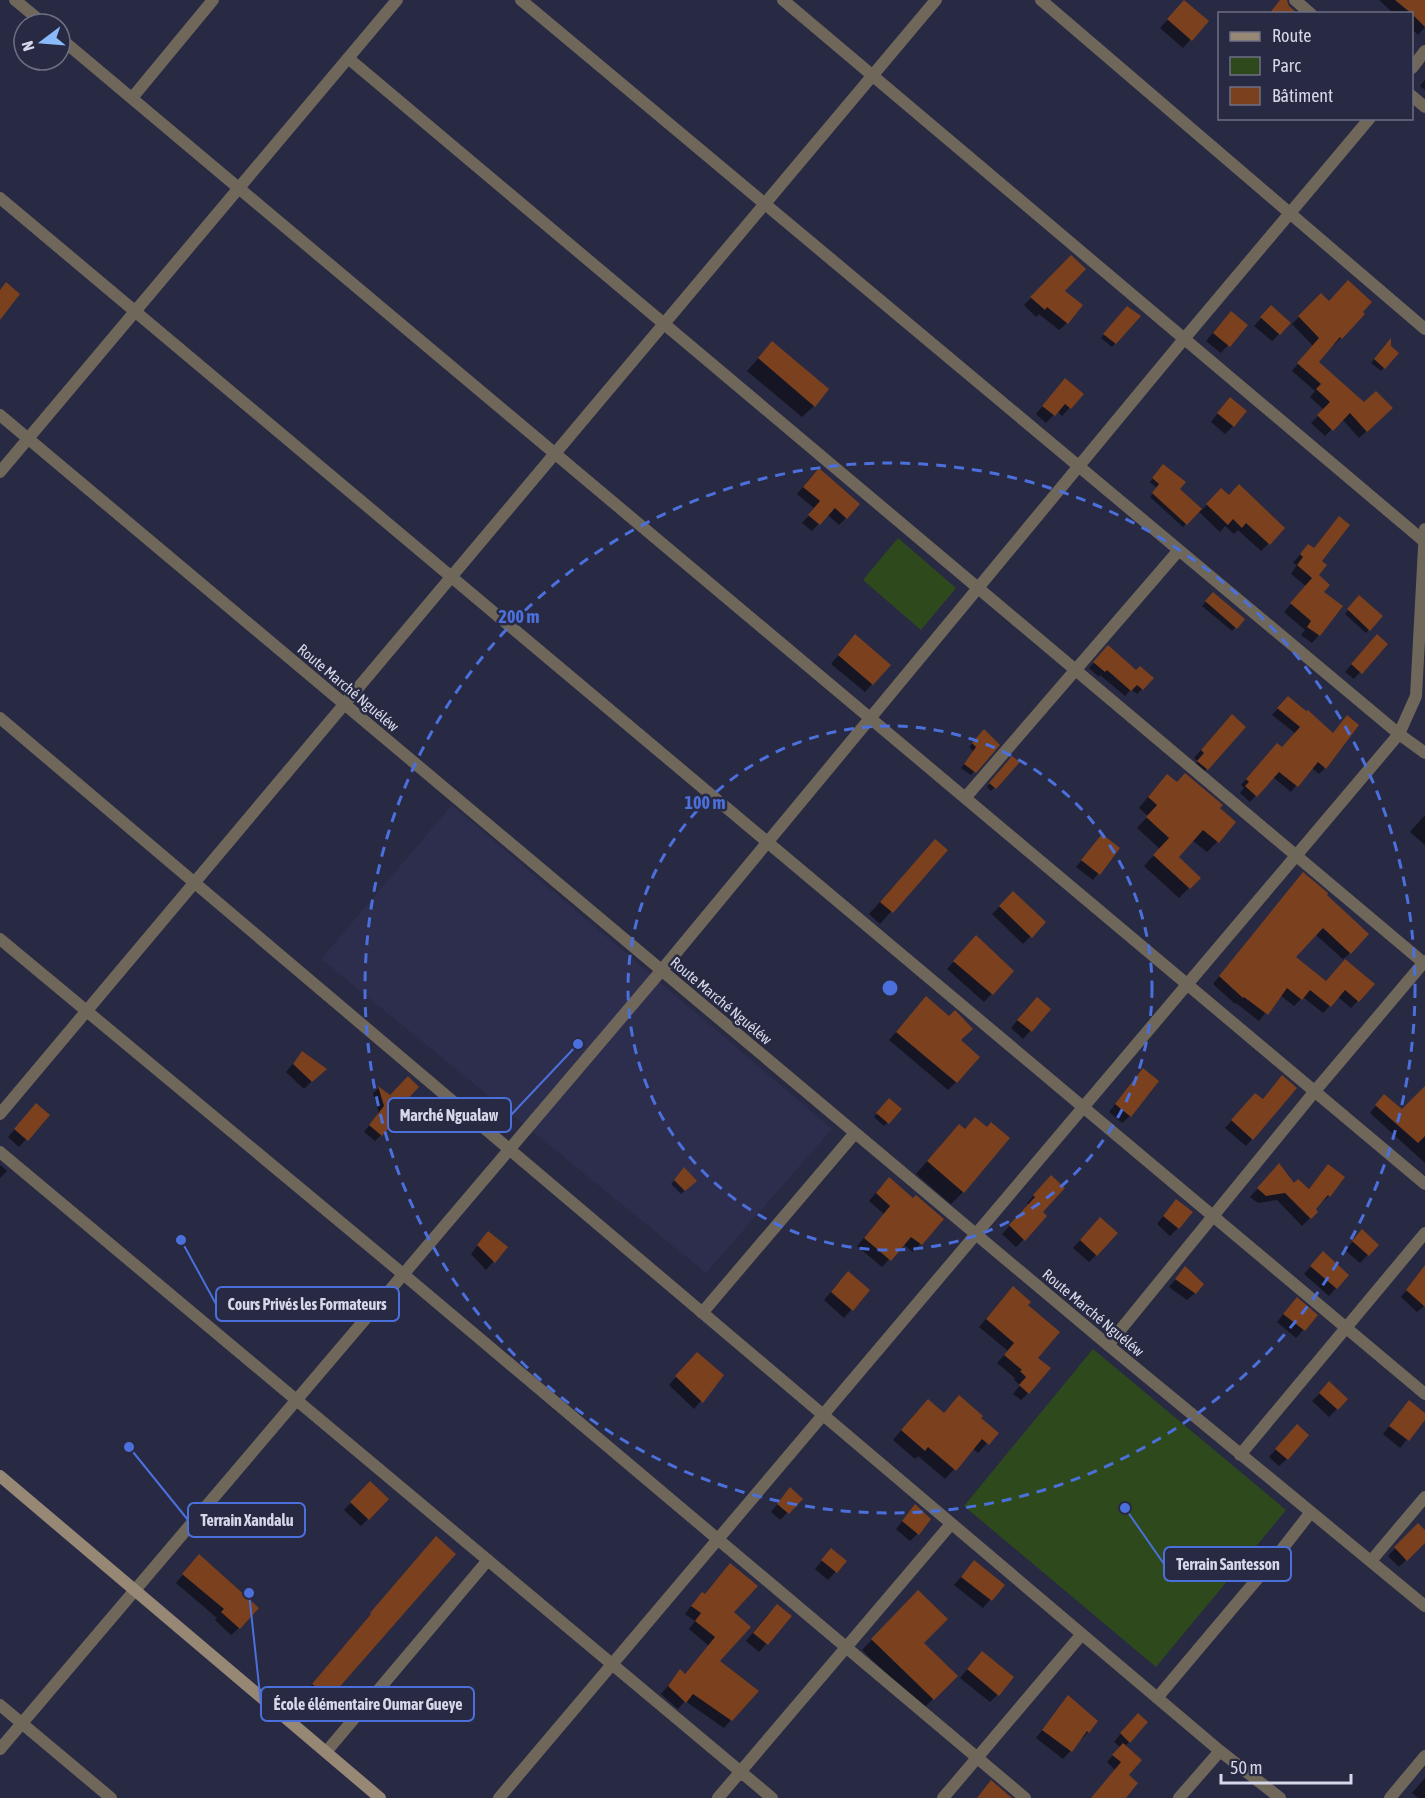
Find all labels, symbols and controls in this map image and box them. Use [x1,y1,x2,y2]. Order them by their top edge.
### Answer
north arrow [12,12,72,72]
legend [1218,12,1413,120]
text: Route [1272,25,1311,46]
text: N [18,39,38,53]
text: Parc [1272,55,1301,76]
text: Bâtiment [1272,85,1333,106]
text: 200 m [499,606,539,627]
street label: Route Marché Nguéléw [294,640,402,735]
text: 100 m [685,792,725,813]
street label: Route Marché Nguéléw [667,953,775,1048]
centre of rings [880,978,900,998]
callout: Marché Ngualaw [388,1098,511,1132]
text: Marché Ngualaw [400,1106,499,1124]
street label: Route Marché Nguéléw [1039,1265,1147,1360]
callout: Cours Privés les Formateurs [216,1287,399,1321]
text: Cours Privés les Formateurs [227,1295,387,1313]
callout: Terrain Xandalu [188,1503,305,1537]
text: Terrain Xandalu [201,1511,294,1529]
callout: Terrain Santesson [1164,1547,1291,1581]
text: Terrain Santesson [1176,1555,1280,1573]
callout: École élémentaire Oumar Gueye [261,1687,474,1721]
text: École élémentaire Oumar Gueye [274,1695,462,1713]
scale bar [1221,1747,1352,1785]
text: 50 m [1230,1757,1262,1778]

